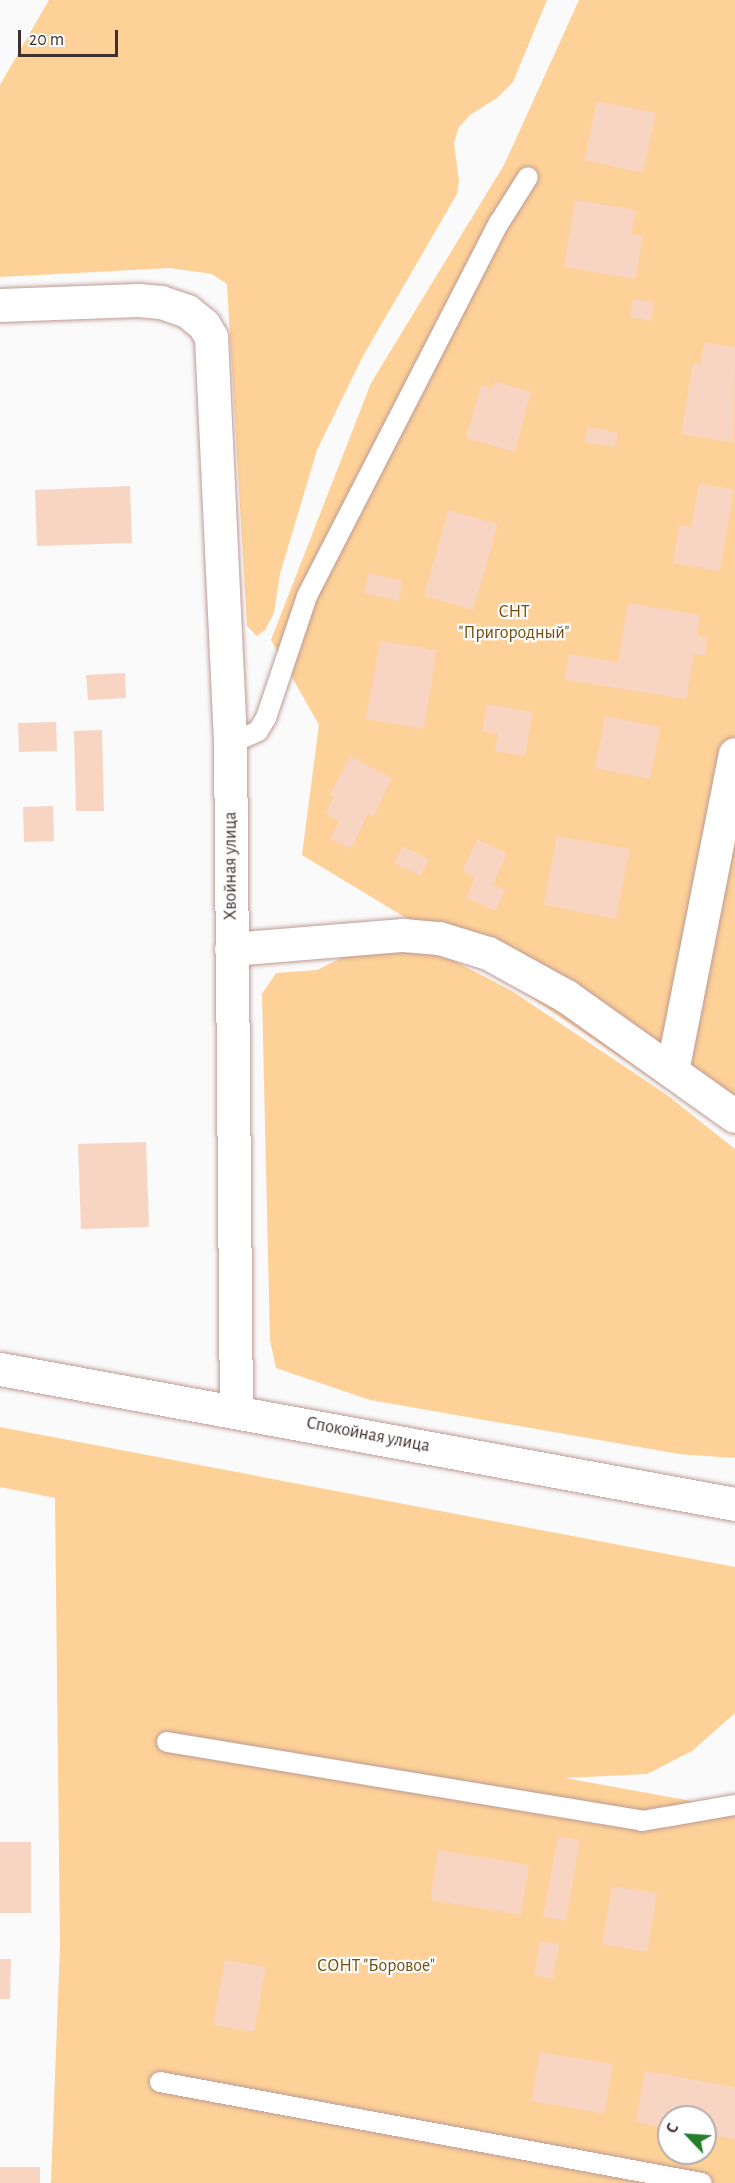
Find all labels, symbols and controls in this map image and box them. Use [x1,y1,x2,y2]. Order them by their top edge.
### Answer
scale bar [21,18,122,56]
text: 20 m [29,31,64,49]
park label: СНТ "Пригородный" [459,602,569,644]
street label: Хвойная улица [220,812,242,920]
street label: Спокойная улица [304,1412,432,1458]
park label: СОНТ "Боровое" [317,1955,435,1977]
north arrow [657,2105,717,2165]
text: С [663,2121,682,2136]

